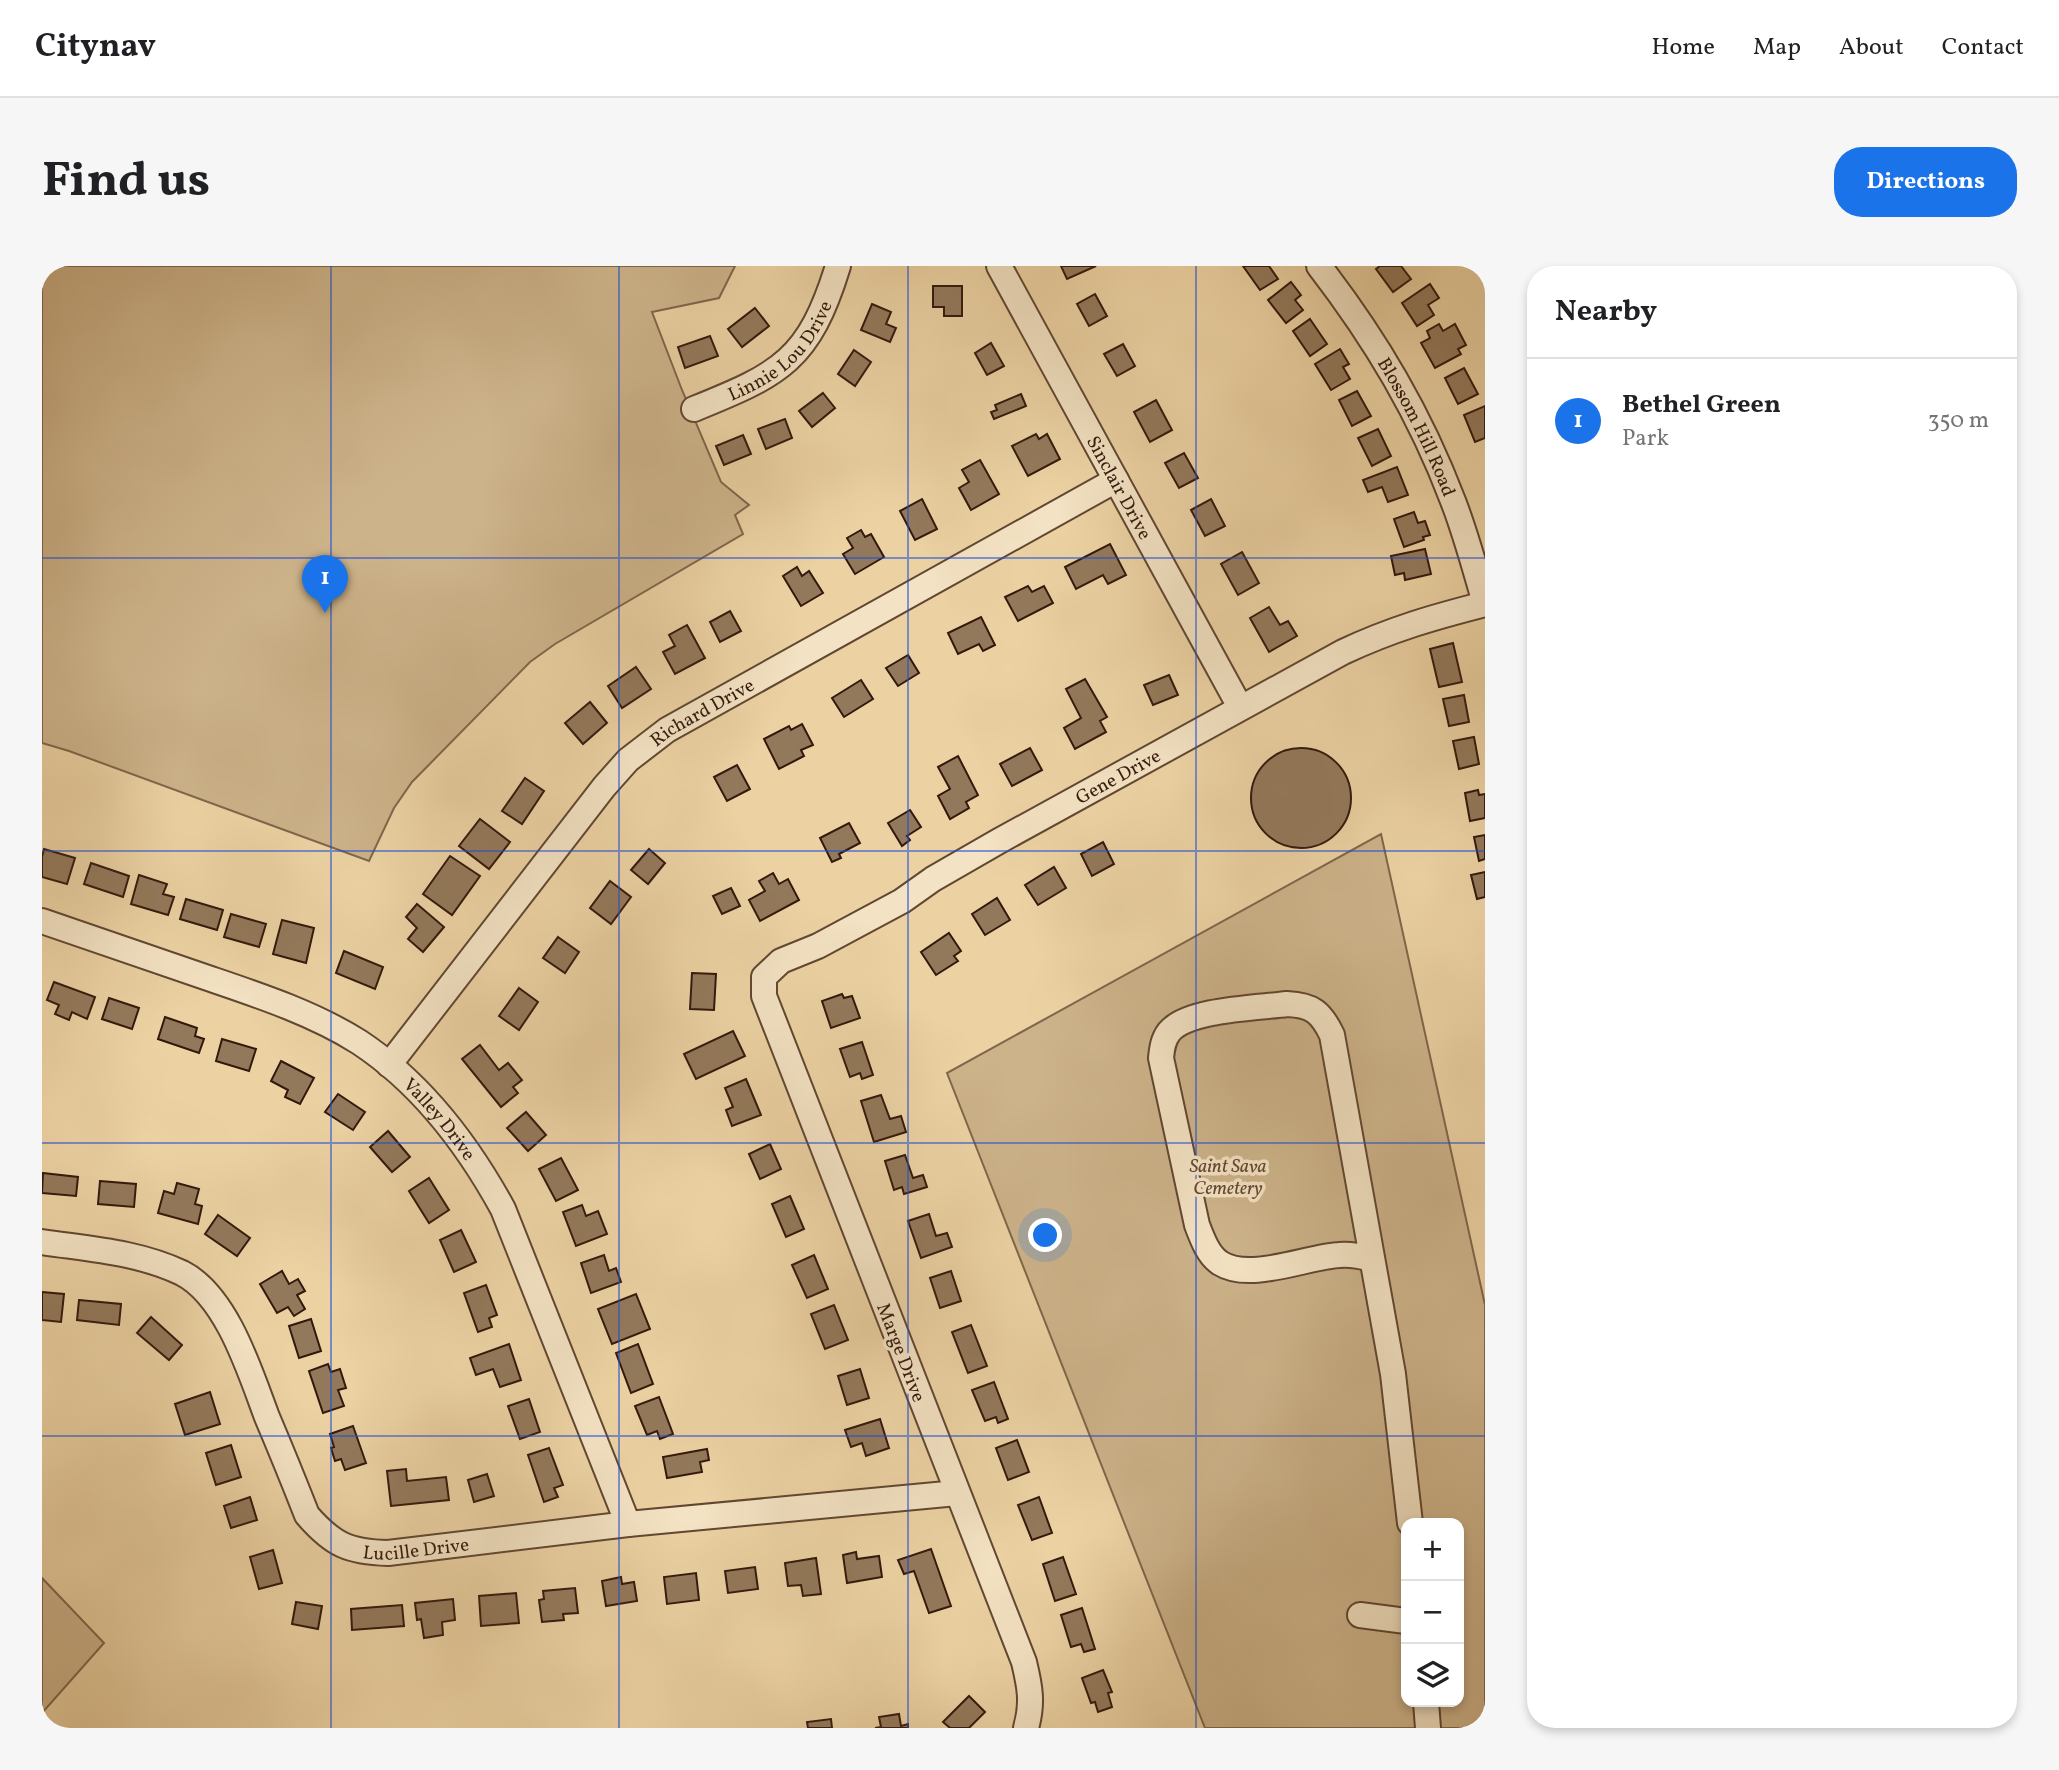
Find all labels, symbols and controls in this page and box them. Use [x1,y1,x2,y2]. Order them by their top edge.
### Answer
text: Citynav [35,25,156,71]
text: Home [1651,31,1715,65]
text: Map [1753,31,1801,65]
text: About [1839,31,1904,65]
text: Contact [1942,31,2024,65]
button: Directions [1834,147,2017,217]
text: Find us [42,148,210,217]
text: Nearby [1555,291,1657,333]
street label: Linnie Lou Drive [724,297,839,408]
street label: Blossom Hill Road [1370,353,1461,501]
text: Bethel Green [1622,387,1781,423]
text: 1 [1573,405,1583,437]
text: 350 m [1928,405,1989,437]
text: Park [1622,423,1669,455]
street label: Sinclair Drive [1079,432,1157,545]
pin: 1 [302,555,348,613]
street label: Richard Drive [645,673,759,753]
street label: Gene Drive [1071,744,1166,811]
street label: Valley Drive [397,1073,481,1166]
park label: Saint Sava Cemetery [1189,1154,1267,1202]
your location [1028,1218,1062,1252]
street label: Marge Drive [869,1299,931,1406]
map controls [1401,1518,1464,1707]
button: + [1401,1518,1464,1581]
street label: Lucille Drive [361,1532,471,1568]
button: − [1401,1581,1464,1644]
button: layers [1401,1644,1464,1707]

